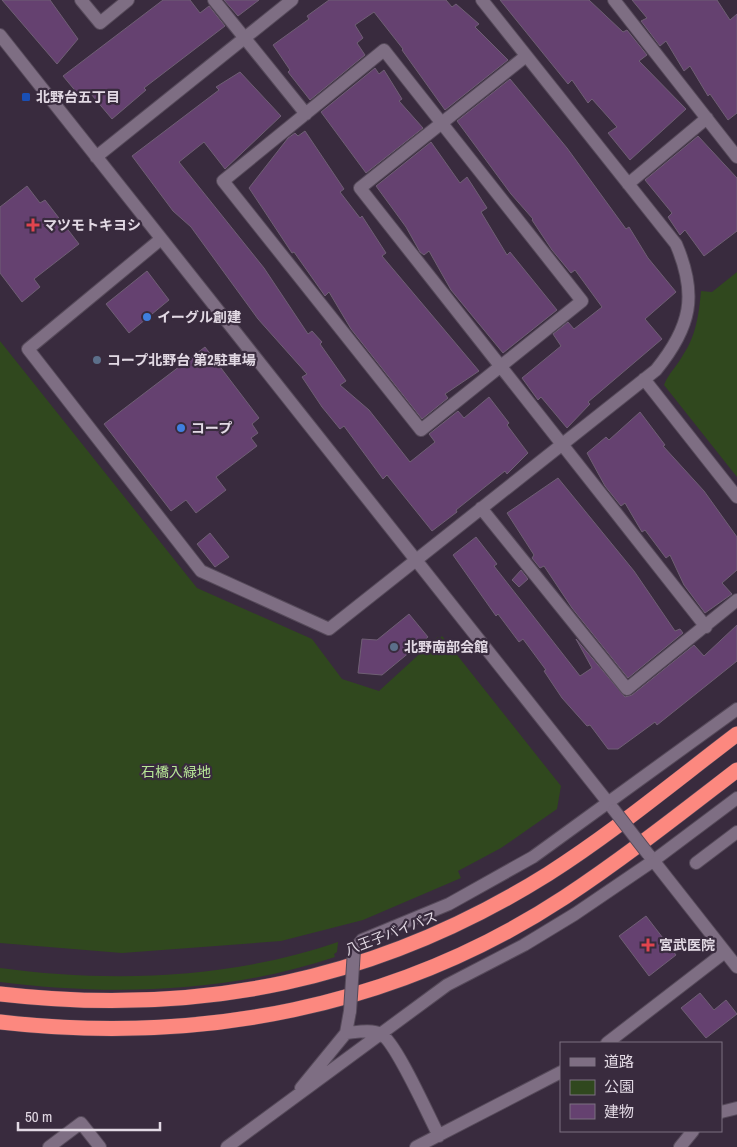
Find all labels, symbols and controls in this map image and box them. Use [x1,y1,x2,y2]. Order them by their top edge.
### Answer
place label: 北野台五丁目 [36,88,120,106]
marker: 北野台五丁目 [20,91,32,103]
place label: マツモトキヨシ [43,216,141,234]
marker: マツモトキヨシ [27,219,39,231]
place label: イーグル創建 [157,308,241,326]
marker: イーグル創建 [141,311,153,323]
place label: コープ北野台 第2駐車場 [107,351,256,369]
marker: コープ北野台 第2駐車場 [91,354,103,366]
place label: コープ [191,419,232,437]
marker: コープ [175,422,187,434]
place label: 北野南部会館 [404,638,488,656]
marker: 北野南部会館 [388,641,400,653]
park label: 石橋入緑地 [141,763,211,781]
street label: 八王子バイパス [342,907,440,959]
place label: 宮武医院 [659,936,715,954]
marker: 宮武医院 [641,938,655,952]
legend [560,1042,722,1132]
text: 道路 [604,1051,634,1072]
text: 公園 [604,1076,634,1097]
scale bar [18,1100,160,1132]
text: 建物 [604,1101,634,1122]
text: 50 m [25,1106,52,1127]

